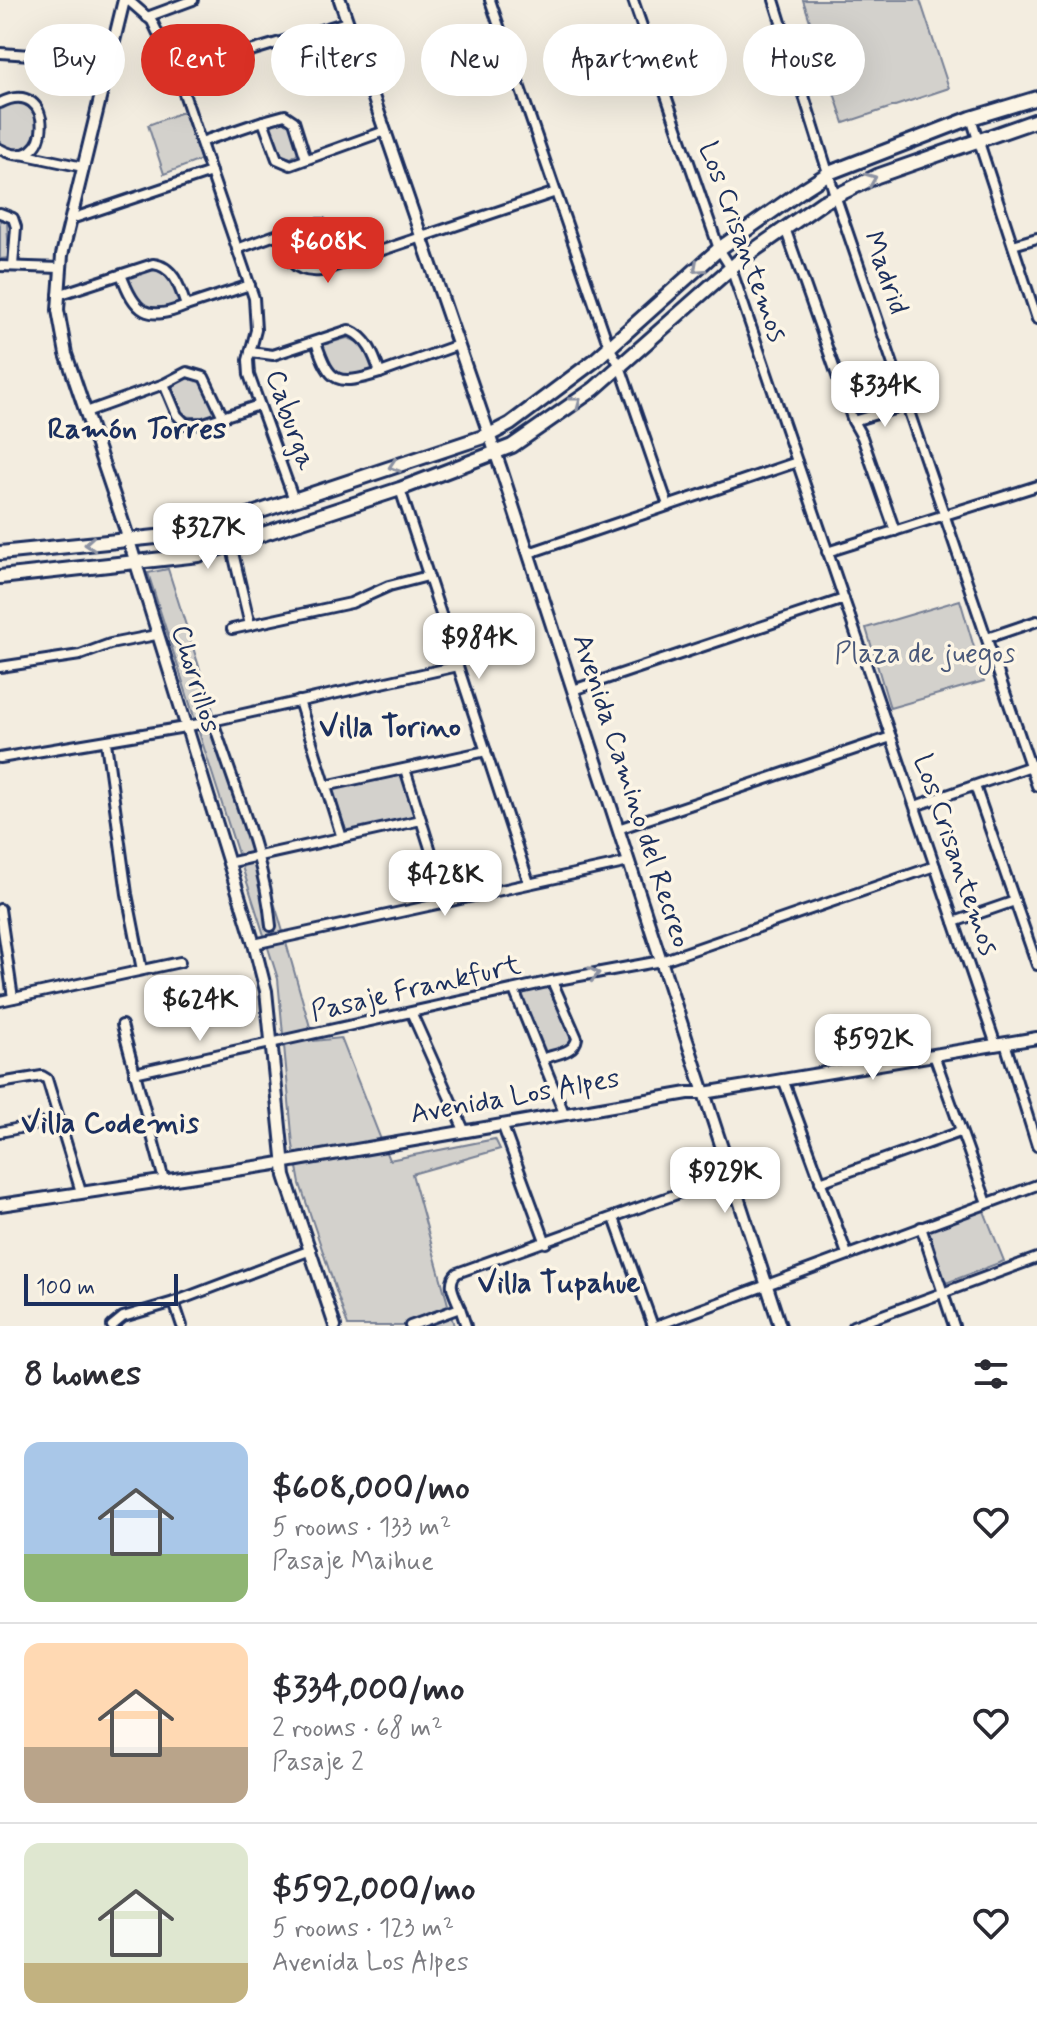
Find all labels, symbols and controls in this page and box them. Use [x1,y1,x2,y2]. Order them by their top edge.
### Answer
chip: Buy [24,24,125,96]
chip: Rent [141,24,255,96]
chip: Filters [271,24,405,96]
chip: New [421,24,527,96]
chip: Apartment [543,24,727,96]
chip: House [743,24,865,96]
street label: Los Crisantemos [689,137,795,347]
one-way arrow [863,172,877,188]
pin: $608K [272,217,384,285]
text: $608K [290,226,366,260]
street label: Madrid [854,227,916,319]
one-way arrow [693,258,708,272]
pin: $334K [829,361,941,429]
street label: Caburga [256,365,324,475]
text: $334K [849,370,921,404]
one-way arrow [567,398,582,412]
district label: Ramón Torres [48,410,227,449]
one-way arrow [388,456,402,472]
pin: $327K [152,503,264,571]
text: $327K [171,512,245,546]
one-way arrow [83,535,96,552]
pin: $984K [423,613,535,681]
street label: Chorrillos [161,621,229,737]
text: $984K [441,622,517,656]
street label: Avenida Camino del Recreo [563,629,699,953]
park label: Plaza de juegos [835,636,1015,675]
district label: Villa Torino [319,708,461,747]
street label: Los Crisantemos [903,749,1007,961]
pin: $428K [389,850,501,918]
text: $428K [407,859,483,893]
street label: Pasaje Frankfurt [307,947,525,1031]
one-way arrow [587,966,601,983]
pin: $624K [144,975,256,1043]
text: $624K [162,984,238,1018]
pin: $592K [817,1014,929,1082]
text: $592K [833,1023,913,1057]
street label: Avenida Los Alpes [408,1060,622,1134]
district label: Villa Codemis [21,1104,200,1143]
pin: $929K [669,1147,781,1215]
text: $929K [688,1156,762,1190]
district label: Villa Tupahue [478,1264,640,1303]
scale bar [24,1270,178,1306]
text: 100 m [36,1274,95,1302]
text: 8 homes [24,1352,141,1397]
icon: filters [969,1352,1013,1396]
text: $608,000/mo [272,1466,470,1511]
icon: home [88,1474,184,1570]
icon: heart [969,1500,1013,1544]
text: 5 rooms · 133 m² [272,1511,451,1545]
text: Pasaje Maihue [272,1545,434,1579]
text: $334,000/mo [272,1667,464,1712]
icon: home [88,1675,184,1771]
icon: heart [969,1701,1013,1745]
text: 2 rooms · 68 m² [272,1712,443,1746]
text: Pasaje 2 [272,1746,364,1780]
text: $592,000/mo [272,1867,476,1912]
icon: home [88,1875,184,1971]
icon: heart [969,1901,1013,1945]
text: 5 rooms · 123 m² [272,1912,454,1946]
text: Avenida Los Alpes [272,1946,469,1980]

